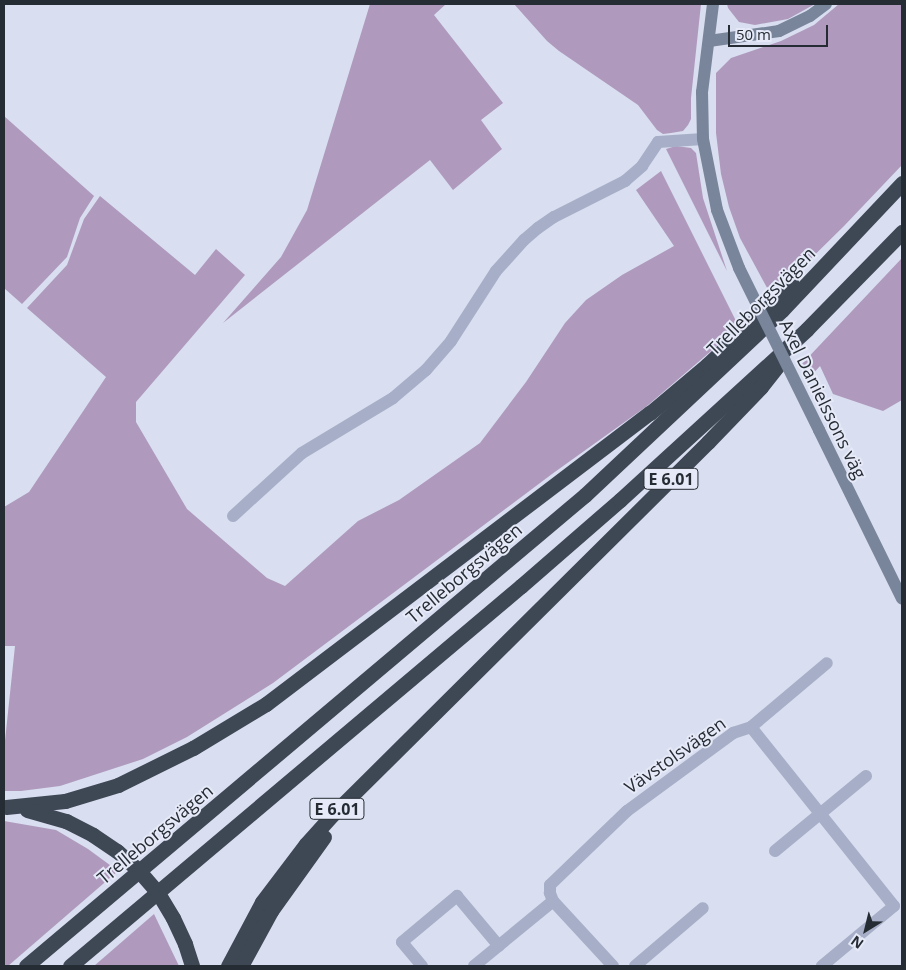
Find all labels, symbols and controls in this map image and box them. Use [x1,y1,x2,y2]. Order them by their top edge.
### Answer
scale bar [731,15,831,47]
text: 50 m [736,24,771,44]
street label: Trelleborgsvägen [702,242,820,360]
street label: Axel Danielssons väg [775,316,871,482]
road number: E 6.01 [642,466,700,492]
street label: Trelleborgsvägen [402,518,526,628]
street label: Vävstolsvägen [620,712,730,798]
street label: Trelleborgsvägen [93,779,217,889]
road number: E 6.01 [308,796,366,822]
north arrow [841,905,891,955]
text: N [847,932,867,954]

